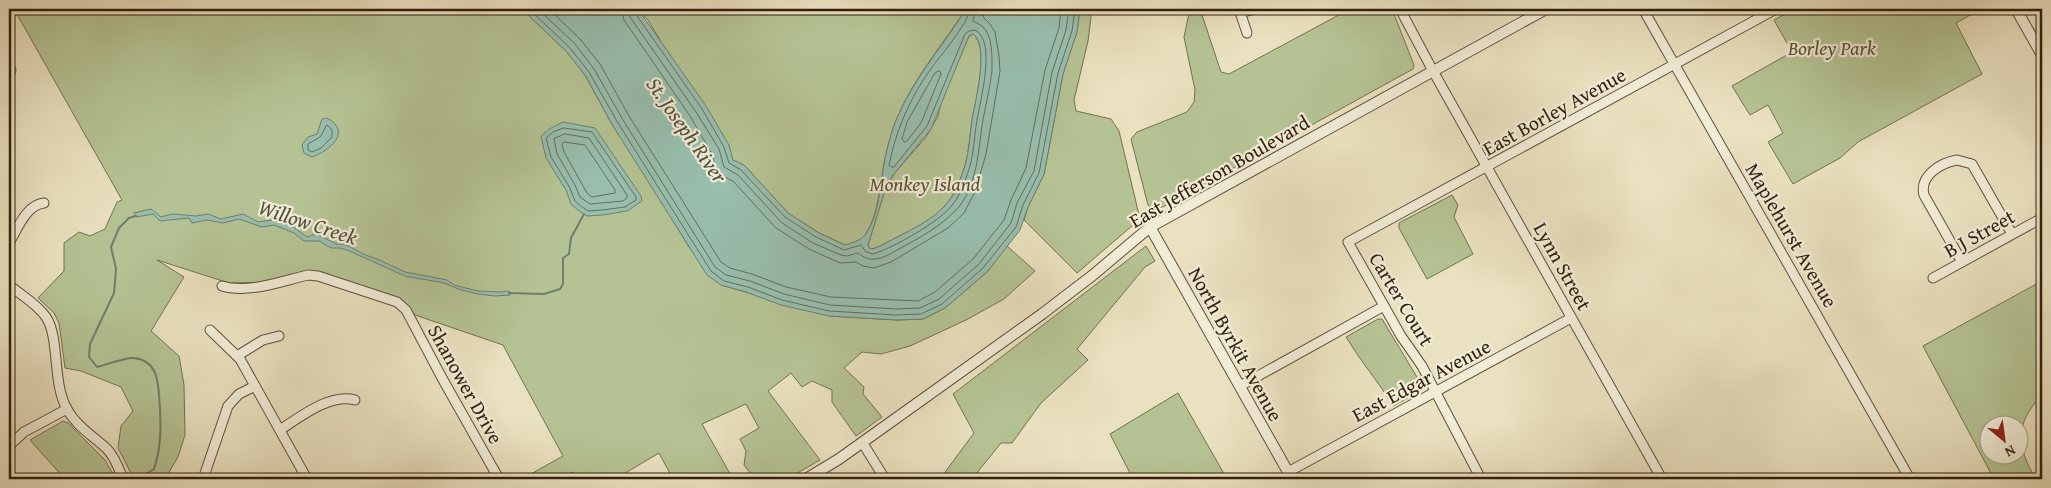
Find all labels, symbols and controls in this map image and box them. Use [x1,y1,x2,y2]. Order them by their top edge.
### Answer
park label: Borley Park [1787,33,1877,62]
street label: East Borley Avenue [1477,60,1631,162]
water label: St. Joseph River [639,71,736,190]
street label: East Jefferson Boulevard [1123,107,1315,235]
street label: Maplehurst Avenue [1739,157,1845,313]
park label: Monkey Island [870,169,981,198]
water label: Willow Creek [254,191,362,253]
street label: B J Street [1938,202,2020,264]
street label: Lynn Street [1527,216,1599,316]
street label: Carter Court [1363,247,1441,351]
street label: North Byrkit Avenue [1182,262,1290,426]
street label: Shanower Drive [421,319,511,449]
street label: East Edgar Avenue [1347,331,1495,429]
north arrow [1978,416,2028,466]
text: N [2001,440,2019,463]

